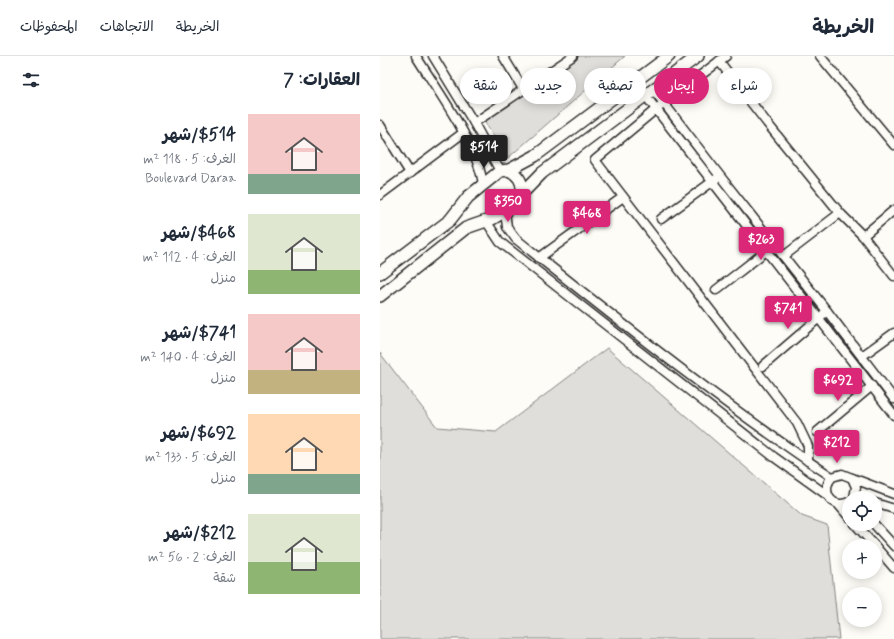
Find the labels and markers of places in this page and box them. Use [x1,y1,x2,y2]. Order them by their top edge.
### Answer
pin: $514 [460,135,508,169]
pin: $350 [484,189,532,223]
pin: $468 [563,201,611,235]
pin: $263 [737,227,785,261]
pin: $741 [764,296,812,330]
pin: $692 [814,368,862,402]
pin: $212 [813,430,861,464]

